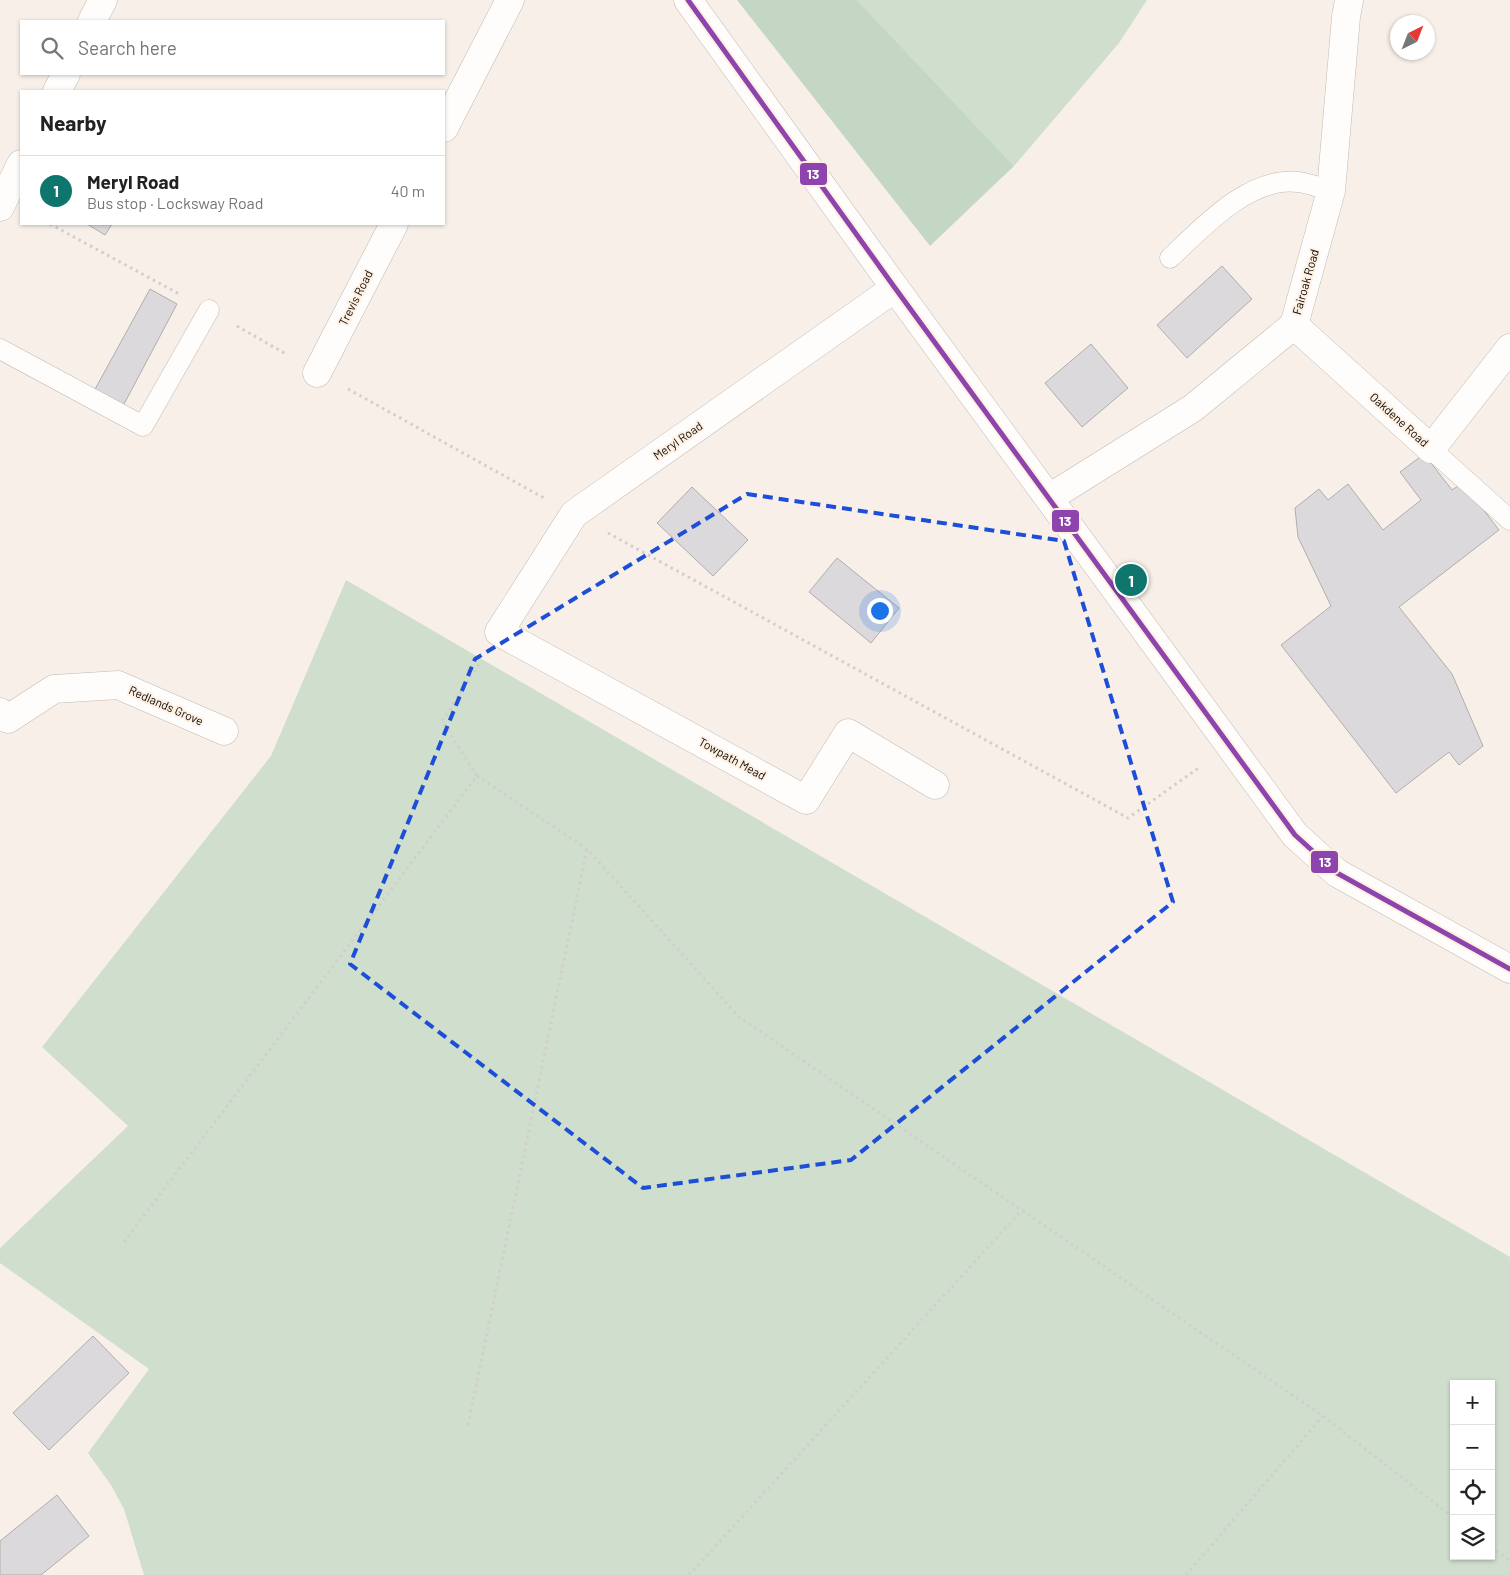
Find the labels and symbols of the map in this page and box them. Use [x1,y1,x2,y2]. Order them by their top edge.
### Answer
north arrow [1390,15,1435,60]
line badge: 13 [799,162,828,186]
text: 13 [807,165,819,182]
street label: Fairoak Road [1289,247,1321,316]
street label: Trevis Road [335,268,375,328]
street label: Oakdene Road [1368,389,1432,449]
street label: Meryl Road [650,418,705,462]
line badge: 13 [1051,509,1080,533]
text: 13 [1059,512,1071,529]
pin: 1 [1115,561,1147,599]
your location [867,598,893,624]
street label: Redlands Grove [127,682,206,728]
street label: Towpath Mead [697,734,768,782]
line badge: 13 [1310,850,1339,874]
text: 13 [1319,853,1331,870]

